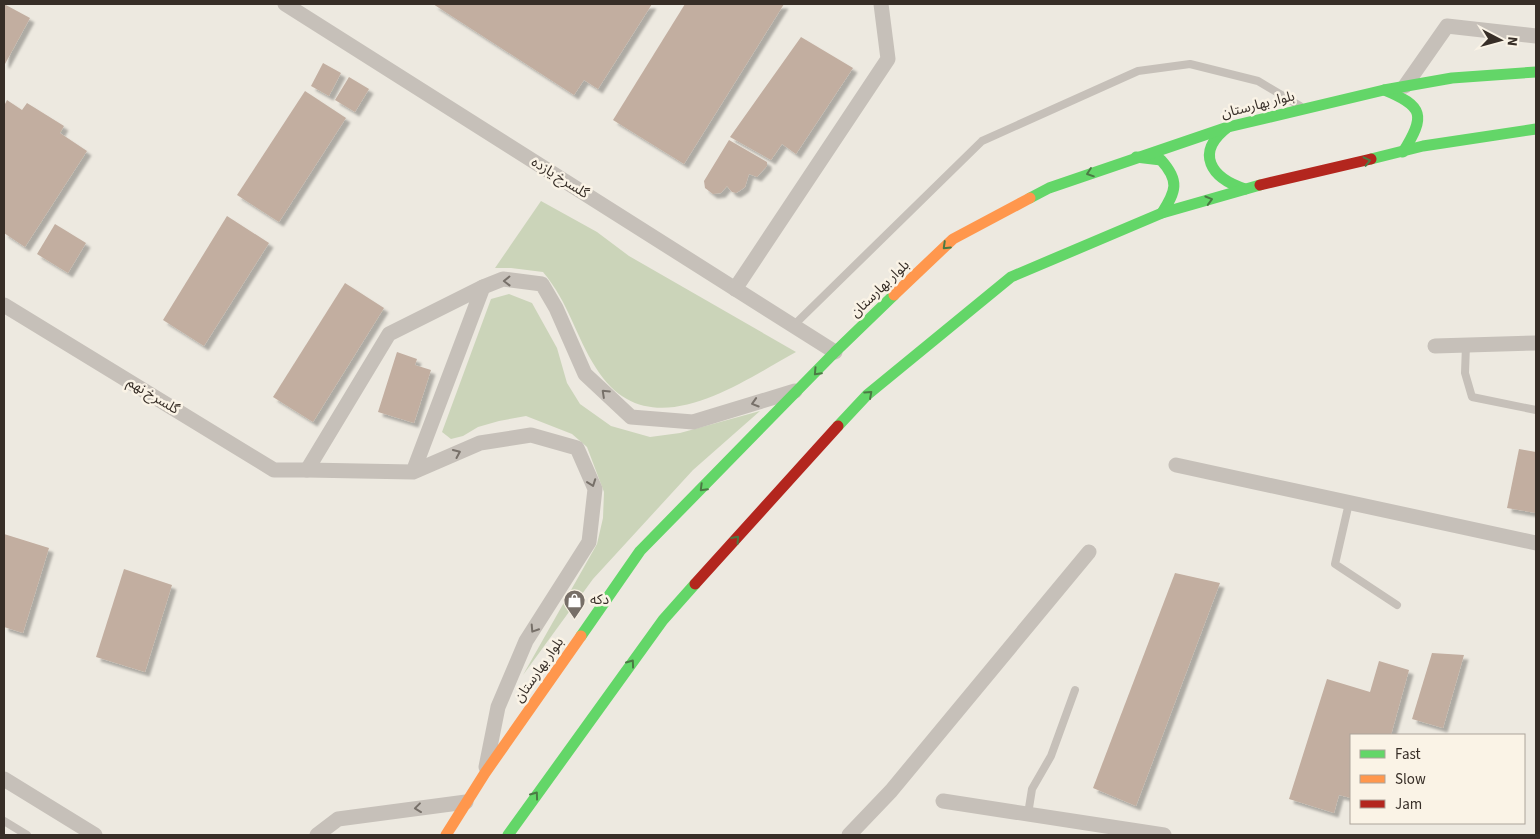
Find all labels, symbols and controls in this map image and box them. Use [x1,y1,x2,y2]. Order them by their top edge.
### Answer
north arrow [1475,15,1525,65]
text: N [1502,36,1522,47]
street label: بلوار بهارستان [1219,86,1297,124]
street label: گلسرخ یازده [527,152,593,204]
one-way arrow [1362,156,1371,167]
one-way arrow [1086,167,1095,177]
one-way arrow [1204,195,1212,205]
one-way arrow [942,240,951,249]
street label: بلوار بهارستان [846,255,914,322]
one-way arrow [503,275,511,286]
one-way arrow [814,366,823,375]
street label: گلسرخ نهم [123,373,183,420]
one-way arrow [601,389,610,398]
one-way arrow [864,391,873,400]
one-way arrow [751,397,759,407]
one-way arrow [452,448,461,459]
one-way arrow [586,478,596,487]
one-way arrow [700,482,709,491]
one-way arrow [730,536,739,545]
shop icon: دکه [562,588,586,619]
place label: دکه [590,590,610,610]
one-way arrow [531,623,540,632]
street label: بلوار بهارستان [509,633,569,707]
one-way arrow [625,659,634,669]
legend [1350,734,1525,824]
text: Fast [1395,744,1421,765]
text: Slow [1395,769,1426,790]
one-way arrow [529,791,538,801]
text: Jam [1395,794,1422,815]
one-way arrow [414,803,422,813]

